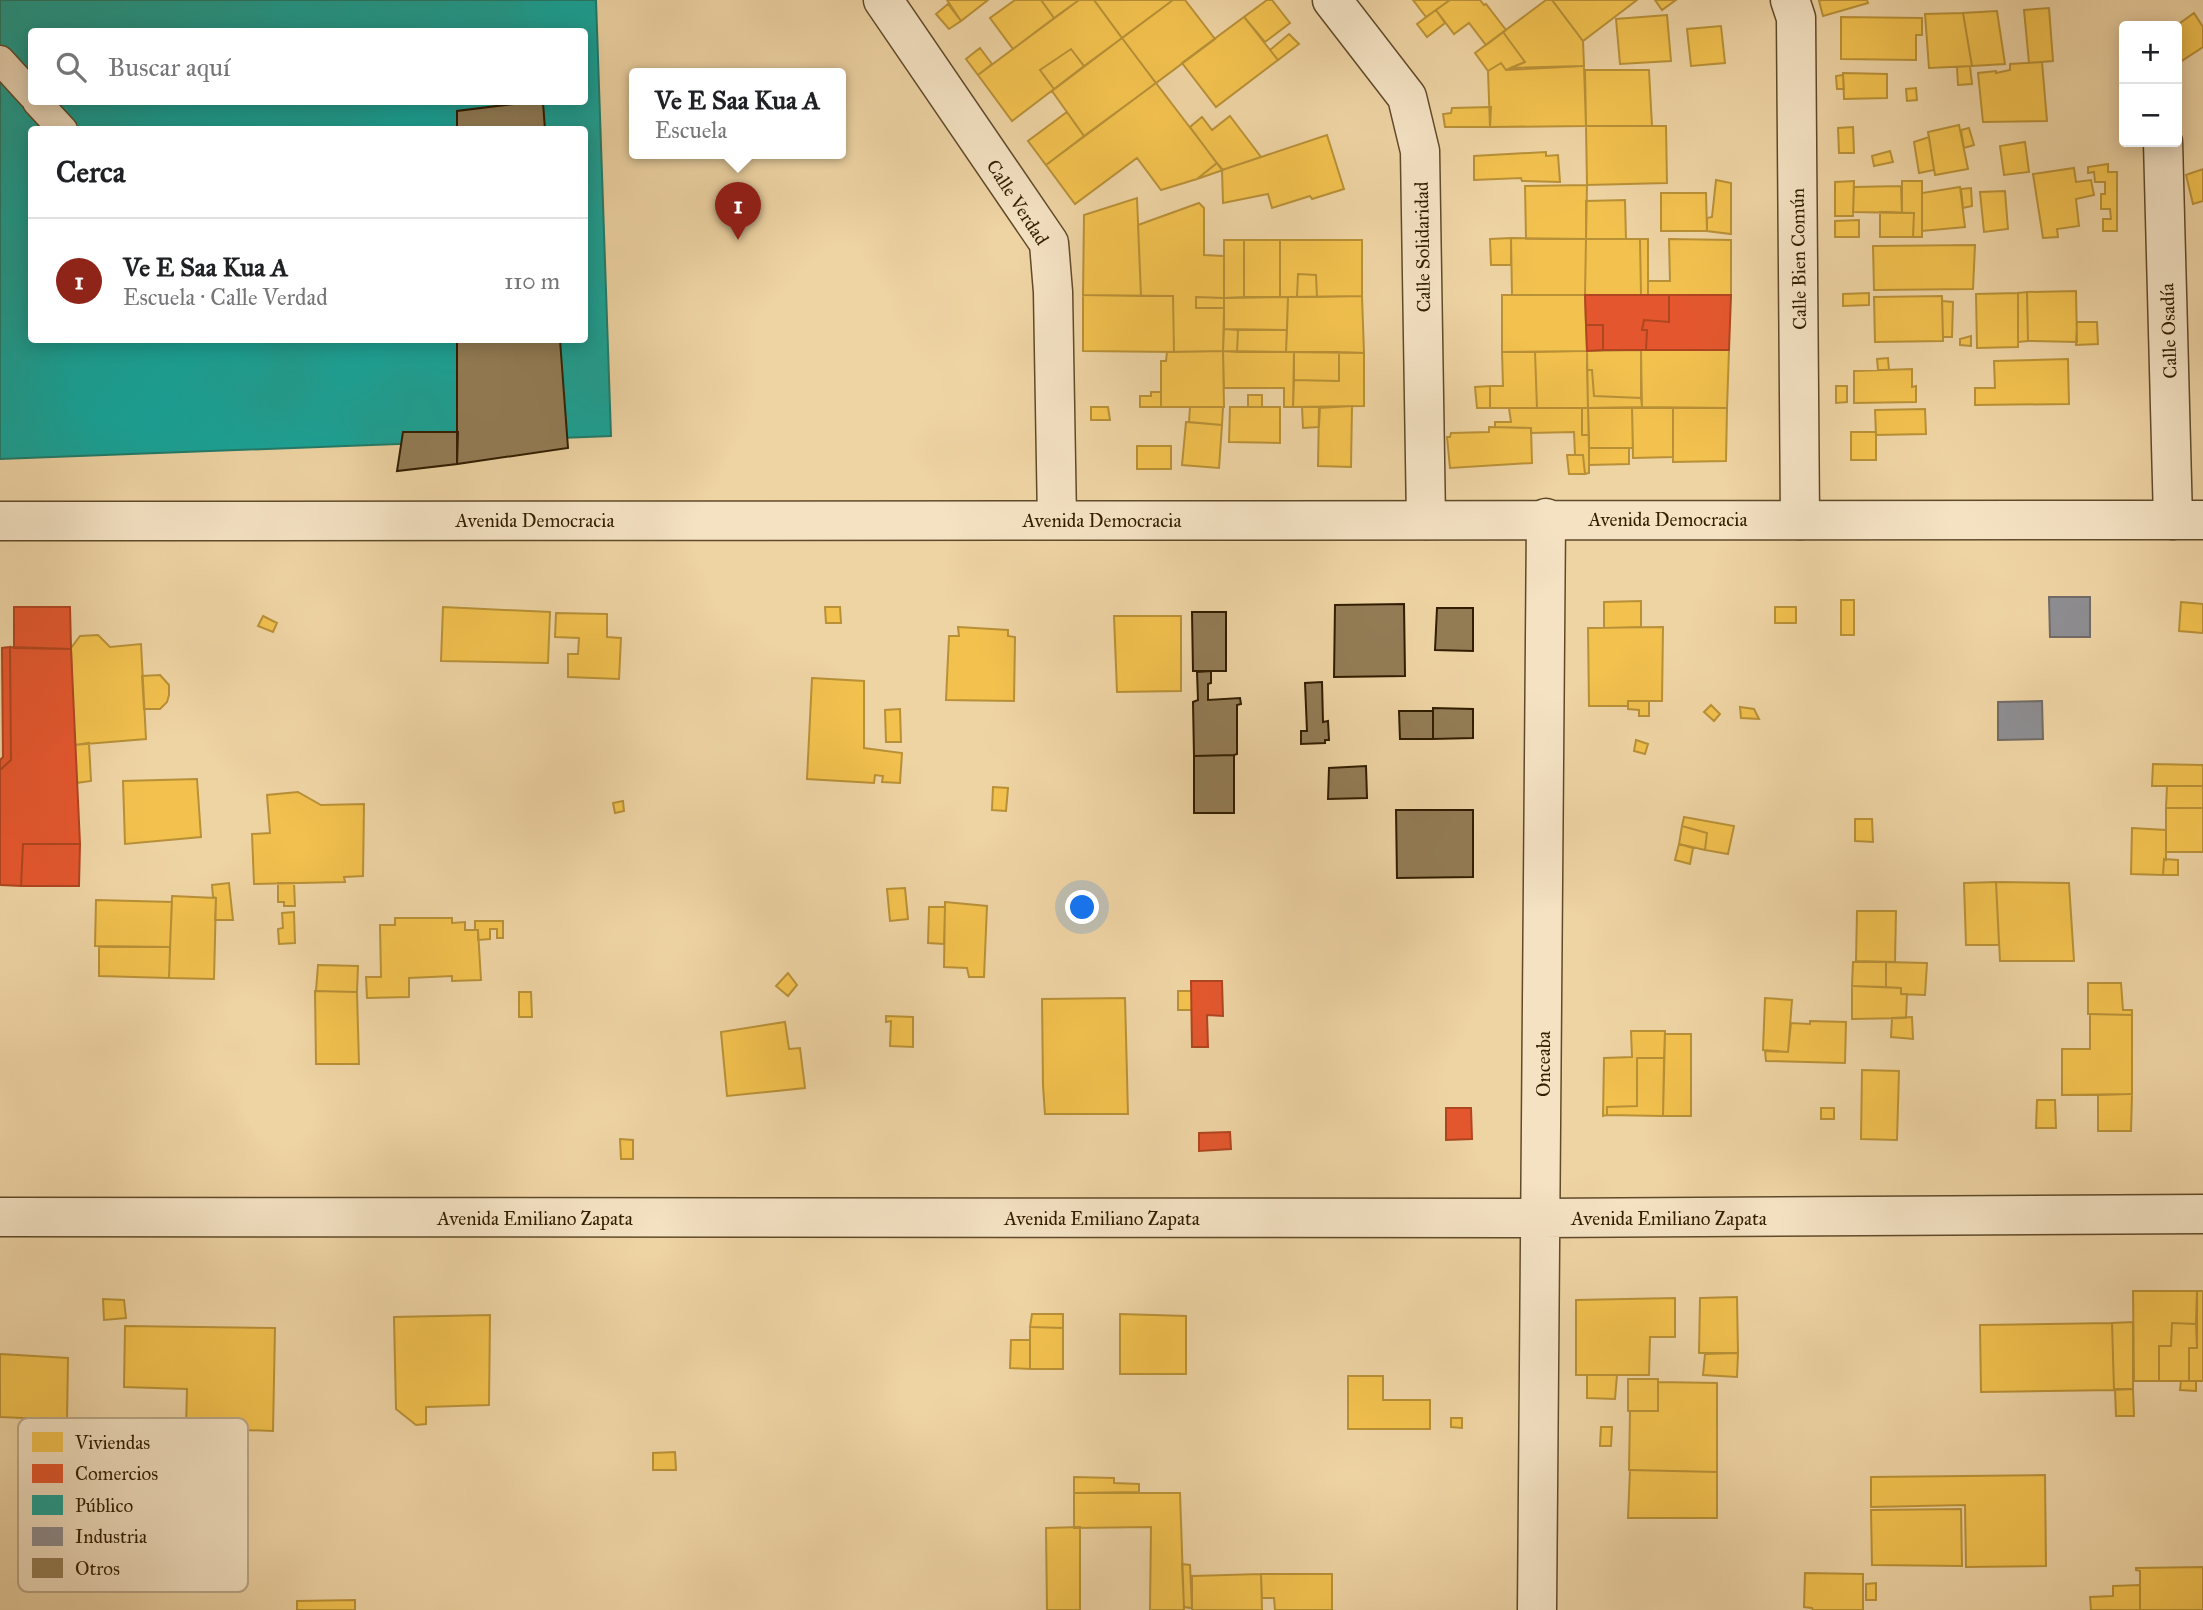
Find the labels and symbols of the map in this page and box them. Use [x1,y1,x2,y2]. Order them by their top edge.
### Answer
street label: Calle Verdad [981,155,1054,250]
street label: Calle Solidaridad [1410,181,1435,313]
pin: 1 [715,182,761,240]
street label: Calle Bien Común [1786,188,1811,330]
street label: Calle Osadía [2155,282,2182,379]
street label: Avenida Democracia [1588,508,1748,531]
street label: Avenida Democracia [455,509,615,532]
street label: Avenida Democracia [1022,509,1182,532]
your location [1065,890,1099,924]
street label: Onceaba [1532,1030,1555,1097]
street label: Avenida Emiliano Zapata [436,1207,634,1230]
street label: Avenida Emiliano Zapata [1003,1207,1201,1230]
street label: Avenida Emiliano Zapata [1570,1207,1768,1230]
legend [18,1418,248,1592]
text: Viviendas [74,1431,150,1454]
text: Comercios [75,1462,158,1485]
text: Público [75,1494,133,1517]
text: Industria [75,1525,148,1548]
text: Otros [75,1557,120,1580]

